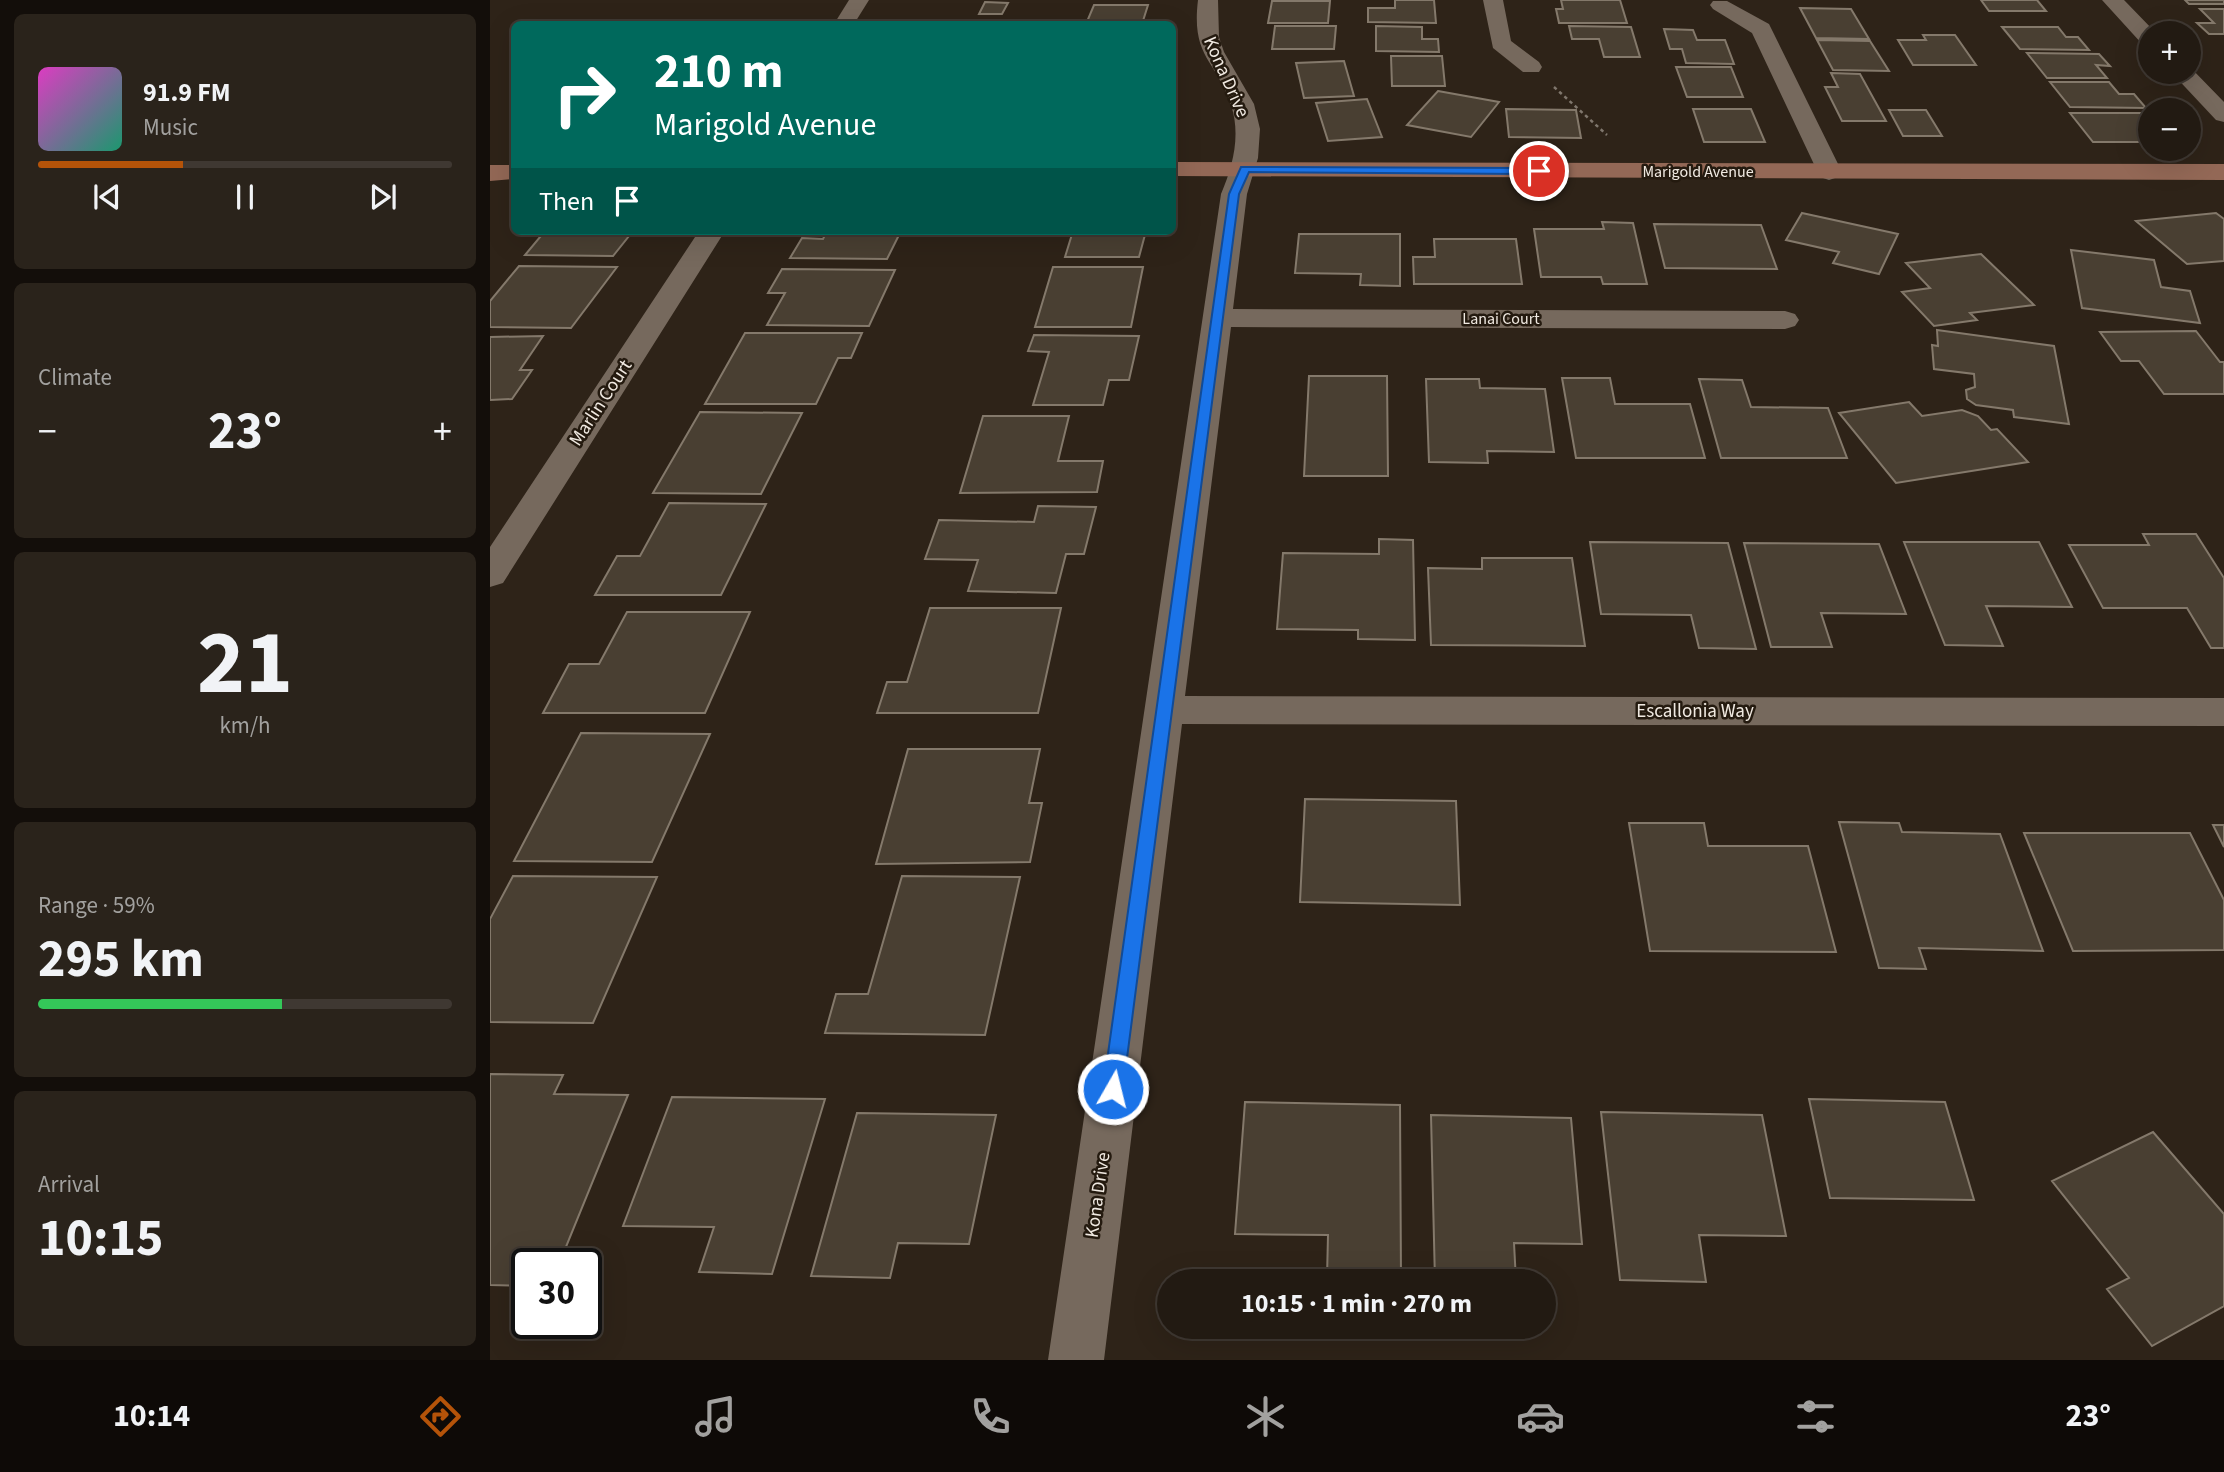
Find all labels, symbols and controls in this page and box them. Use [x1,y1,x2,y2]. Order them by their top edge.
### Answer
map controls [2138,21,2201,161]
button: + [2138,21,2201,84]
street label: Kona Drive [1196,32,1256,122]
text: 210 m [654,37,783,107]
icon: right [539,49,630,140]
text: 91.9 FM [143,74,231,111]
button: − [2138,98,2201,161]
text: Marigold Avenue [654,102,876,148]
text: Music [143,111,198,144]
pin [1509,141,1569,201]
icon: arrive [1520,152,1558,190]
street label: Marigold Avenue [1642,161,1754,183]
icon: previous [88,178,126,216]
icon: pause [226,178,264,216]
icon: next [364,178,402,216]
icon: arrive [608,182,646,220]
text: Then [539,183,594,220]
street label: Lanai Court [1462,308,1540,330]
street label: Marlin Court [563,354,639,452]
text: Climate [38,361,112,394]
text: 23° [208,395,282,469]
text: − [38,405,57,459]
text: + [433,405,452,459]
text: 21 [197,599,293,728]
street label: Escallonia Way [1636,698,1754,725]
text: km/h [219,709,271,742]
text: Range · 59% [38,889,155,922]
text: 295 km [38,923,204,997]
position arrow [1076,1052,1150,1126]
street label: Kona Drive [1079,1150,1117,1240]
text: Arrival [38,1168,100,1201]
text: 10:15 [38,1202,163,1276]
speed limit sign: 30 [511,1248,602,1339]
text: 10:15 · 1 min · 270 m [1241,1285,1472,1322]
icon: directions [416,1392,465,1441]
icon: music [691,1392,740,1441]
icon: phone [966,1392,1015,1441]
icon: climate [1241,1392,1290,1441]
icon: car [1516,1392,1565,1441]
icon: filters [1791,1392,1840,1441]
text: 10:14 [113,1393,190,1439]
text: 23° [2065,1393,2111,1439]

